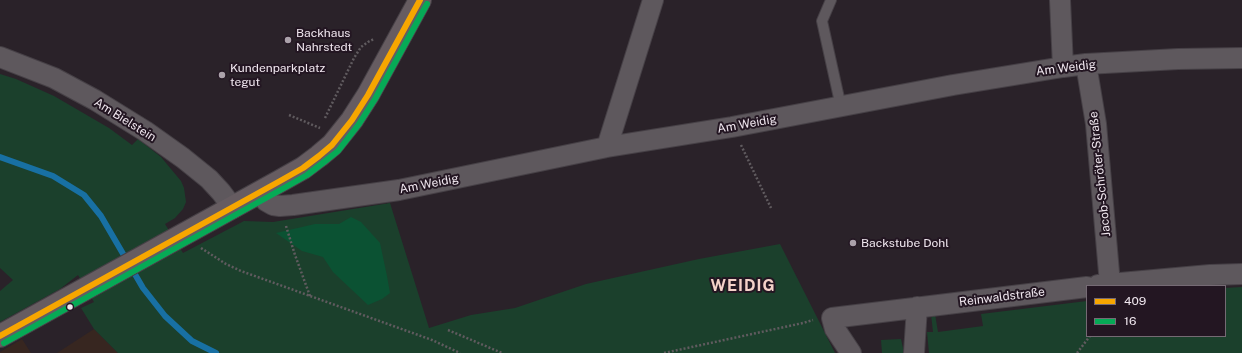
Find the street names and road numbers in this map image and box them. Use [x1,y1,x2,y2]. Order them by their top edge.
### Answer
street label: Am Weidig [1035,57,1097,79]
street label: Am Bielstein [91,95,159,145]
street label: Jacob-Schröter-Straße [1086,111,1114,237]
street label: Am Weidig [716,112,778,136]
street label: Am Weidig [398,171,460,197]
street label: Reinwaldstraße [958,285,1046,309]

